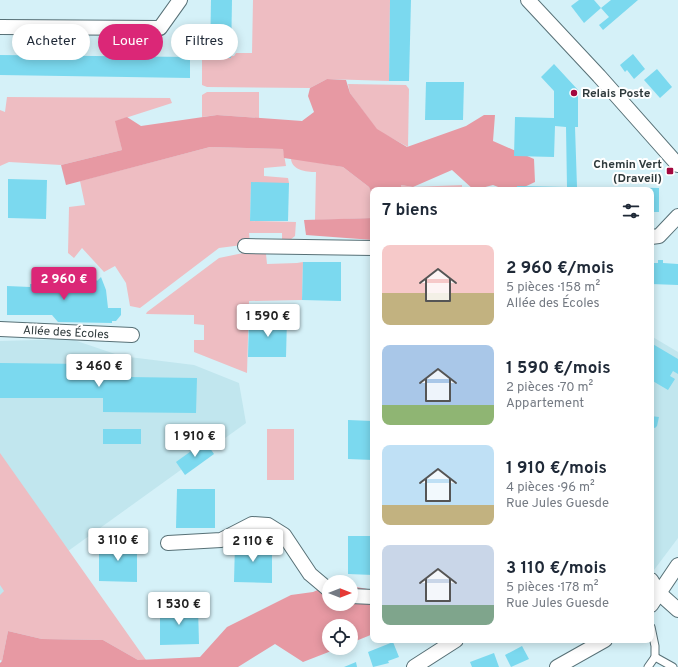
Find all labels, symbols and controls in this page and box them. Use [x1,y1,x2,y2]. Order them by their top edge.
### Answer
chip: Acheter [12,24,90,60]
chip: Louer [98,24,163,60]
chip: Filtres [171,24,238,60]
place label: Relais Poste [582,86,651,102]
marker: Relais Poste [569,88,579,98]
place label: Chemin Vert (Draveil) [593,157,662,187]
marker: Chemin Vert (Draveil) [665,166,675,176]
text: 7 biens [382,200,438,222]
icon: filters [620,200,642,222]
text: 2 960 €/mois [506,258,614,280]
icon: home [414,261,462,309]
pin: 2 960 € [27,267,101,301]
text: 2 960 € [40,272,88,288]
text: 5 pièces · 158 m² [506,280,600,296]
text: Allée des Écoles [506,296,600,312]
pin: 1 590 € [231,304,305,338]
text: 1 590 € [246,309,290,325]
street label: Allée des Écoles [22,323,109,343]
pin: 3 460 € [62,354,136,388]
text: 1 590 €/mois [506,358,611,380]
text: 3 460 € [75,359,123,375]
icon: home [414,361,462,409]
text: 2 pièces · 70 m² [506,380,593,396]
text: Appartement [506,396,584,412]
pin: 1 910 € [158,424,232,458]
text: 1 910 € [174,429,216,445]
text: 1 910 €/mois [506,458,607,480]
icon: home [414,461,462,509]
text: 4 pièces · 96 m² [506,480,595,496]
text: Rue Jules Guesde [506,496,609,512]
pin: 3 110 € [81,528,155,562]
pin: 2 110 € [216,529,290,563]
text: 3 110 € [97,533,139,549]
text: 2 110 € [232,534,274,550]
text: 3 110 €/mois [506,558,607,580]
icon: home [414,561,462,609]
north arrow [322,575,358,611]
map controls [322,575,358,655]
text: 5 pièces · 178 m² [506,580,598,596]
pin: 1 530 € [142,592,216,626]
text: Rue Jules Guesde [506,596,609,612]
text: 1 530 € [157,597,201,613]
button: locate [322,619,358,655]

